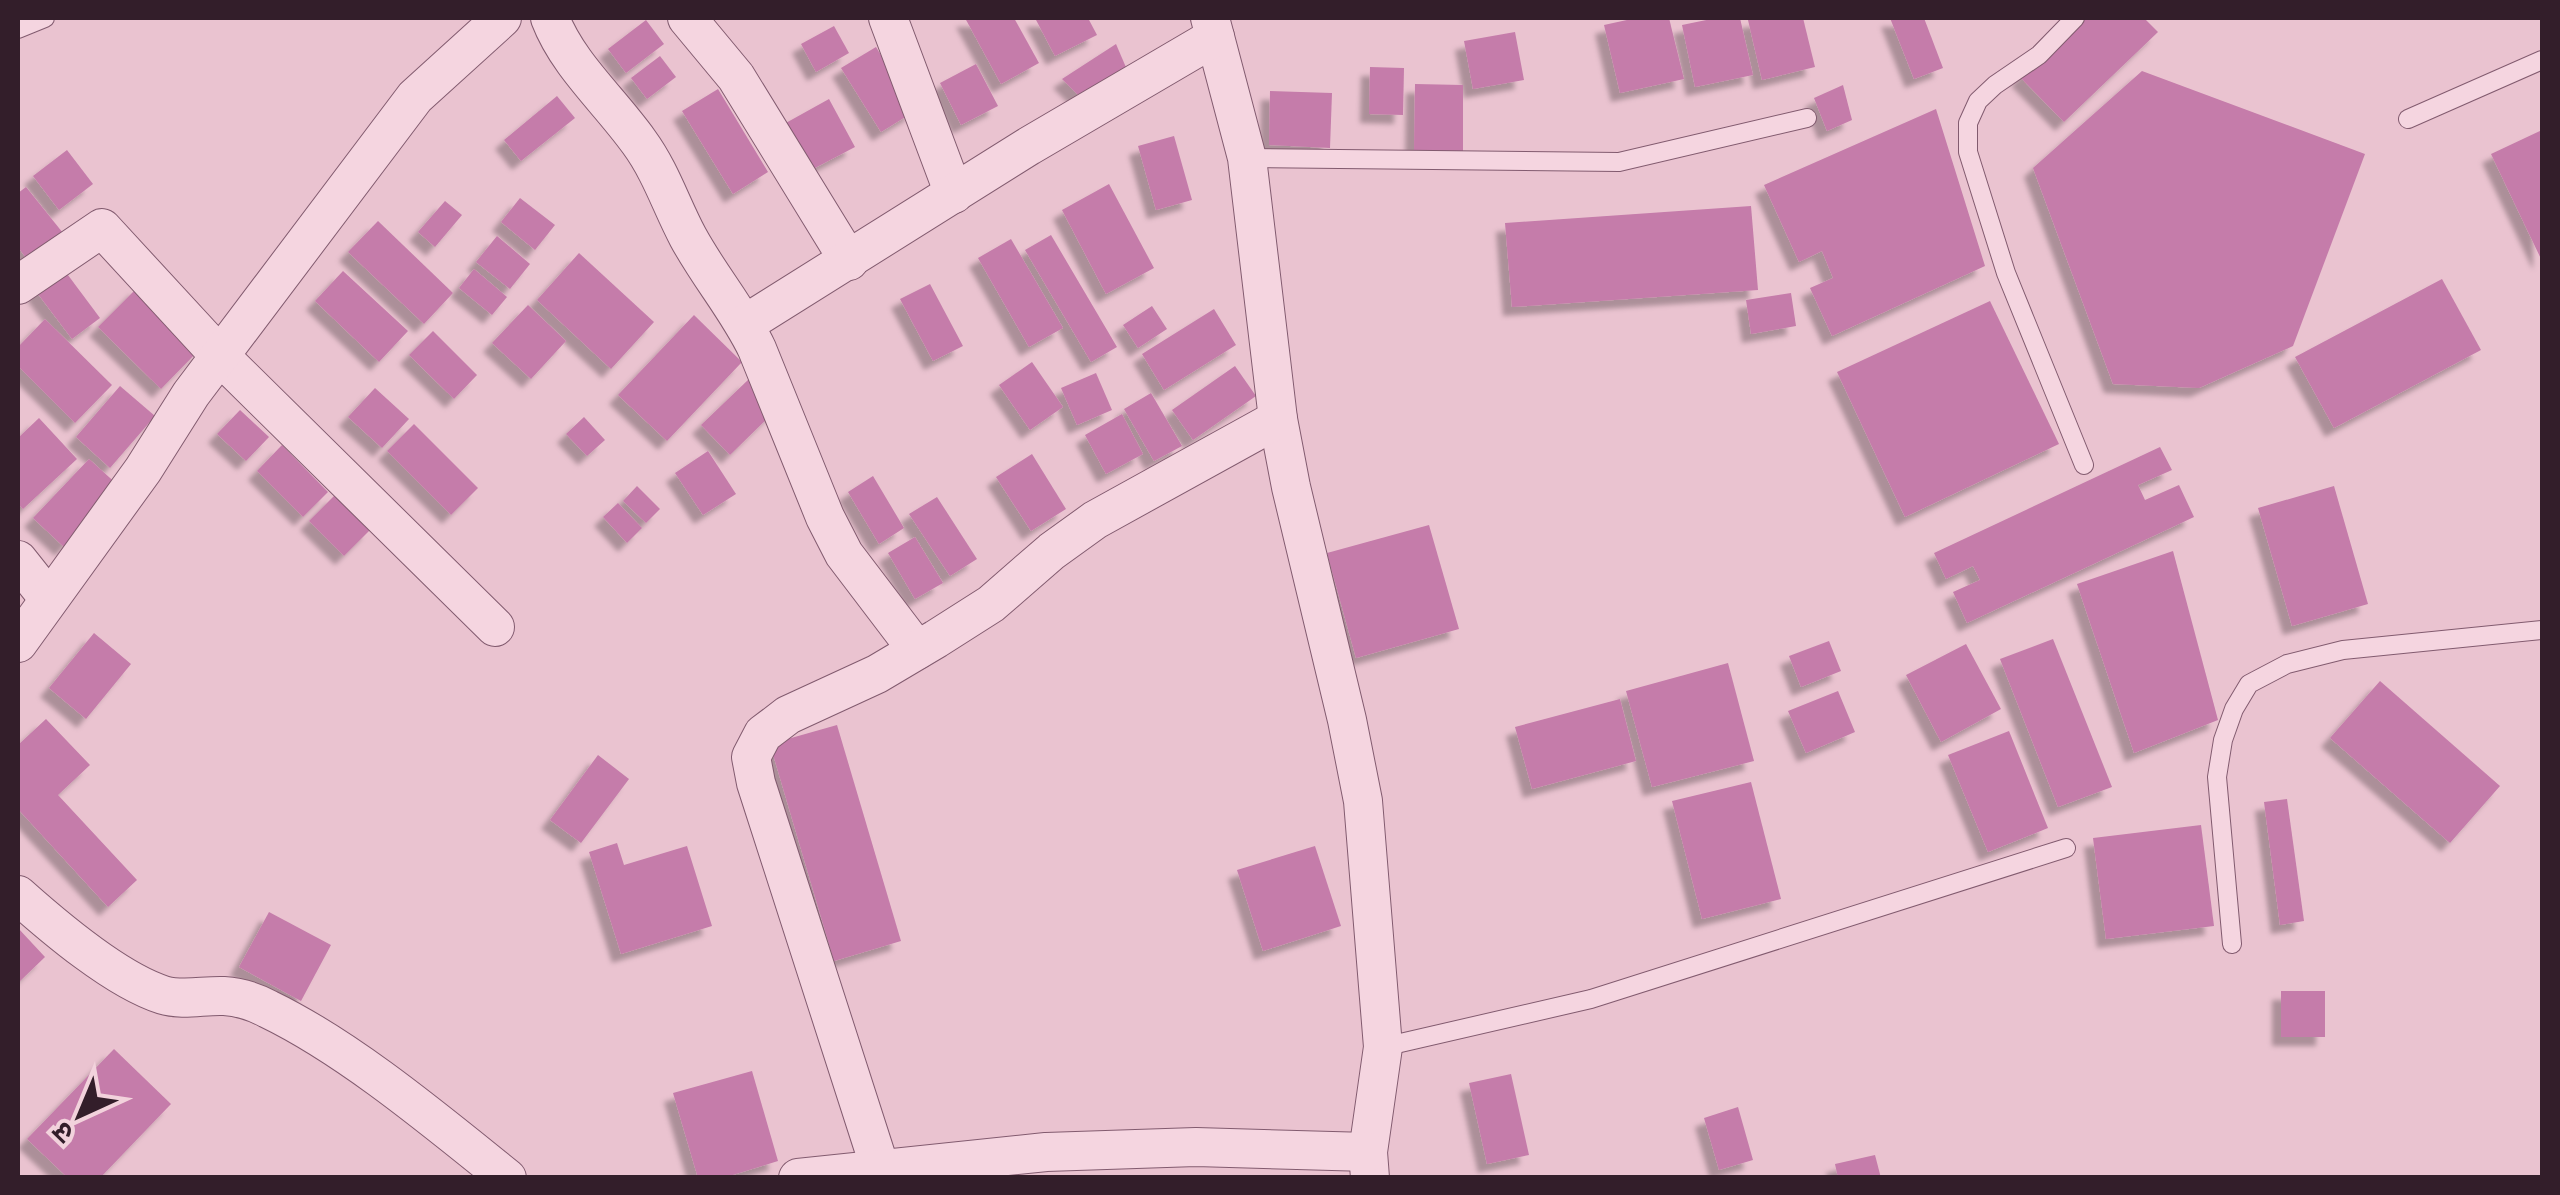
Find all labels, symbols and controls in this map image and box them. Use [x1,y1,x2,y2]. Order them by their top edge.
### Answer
north arrow [30,1065,130,1165]
text: उ [43,1114,81,1152]

